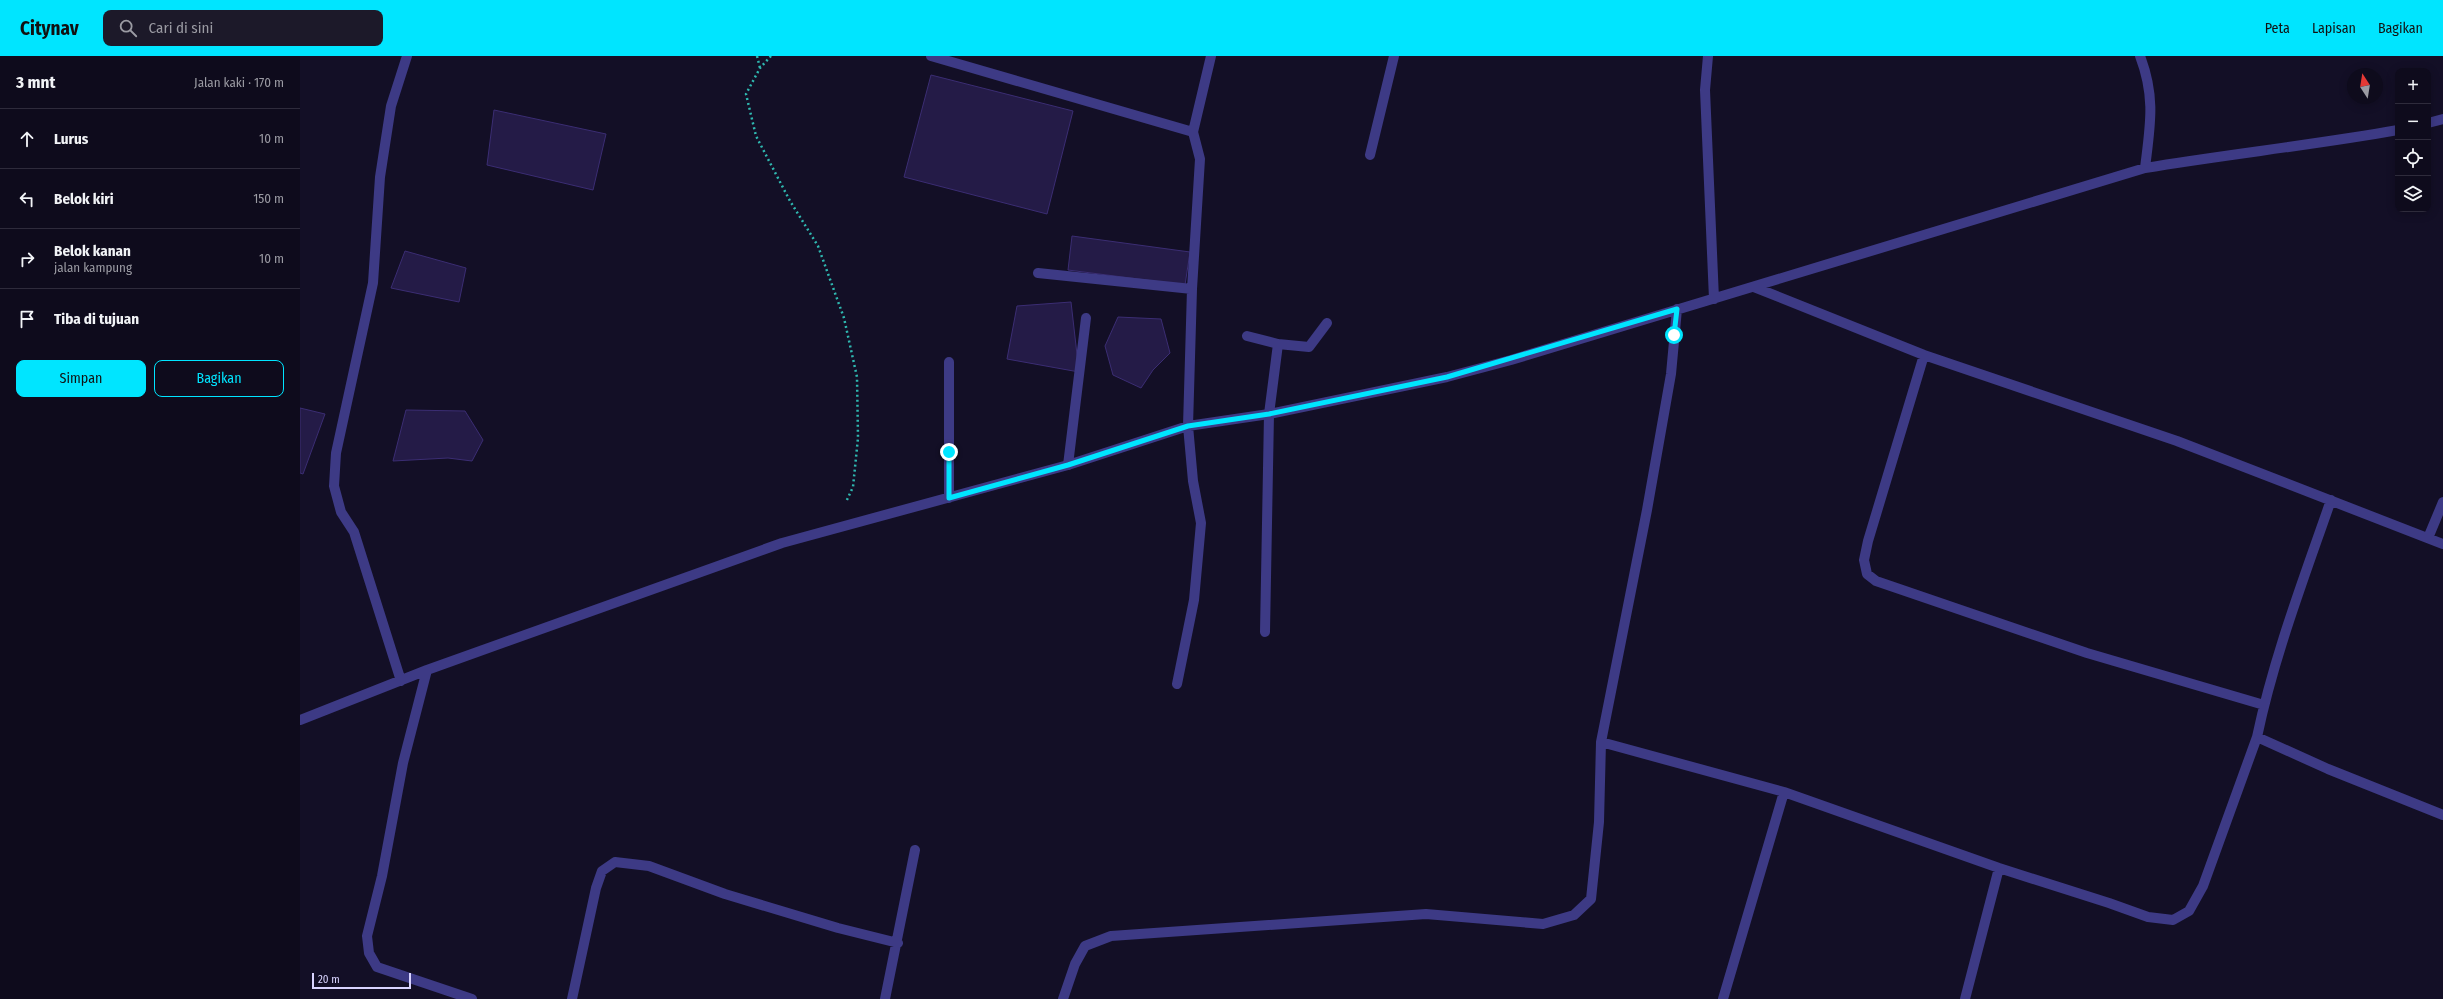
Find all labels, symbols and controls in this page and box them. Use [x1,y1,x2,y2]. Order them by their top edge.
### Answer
search box [103,10,383,46]
text: Citynav [20,17,79,40]
icon: search [117,17,139,39]
text: Cari di sini [149,19,213,37]
text: Peta [2265,20,2290,37]
text: Lapisan [2312,20,2356,37]
text: Bagikan [2378,20,2423,37]
north arrow [2347,68,2383,104]
map controls [2395,68,2431,212]
button: + [2395,68,2431,104]
text: 3 mnt [16,72,55,93]
text: Jalan kaki · 170 m [194,75,284,90]
button: − [2395,104,2431,140]
icon: ahead [16,128,38,150]
text: Lurus [54,130,88,148]
text: 10 m [259,131,284,146]
button: locate [2395,140,2431,176]
button: layers [2395,176,2431,212]
icon: left [16,188,38,210]
text: Belok kiri [54,190,114,208]
text: 150 m [253,191,284,206]
text: Belok kanan [54,242,131,260]
icon: right [16,248,38,270]
text: 10 m [259,251,284,266]
text: jalan kampung [54,260,132,275]
icon: arrive [16,308,38,330]
text: Tiba di tujuan [54,310,139,328]
route start [1665,326,1683,344]
button: Simpan [16,360,146,397]
button: Bagikan [154,360,284,397]
route end [940,443,958,461]
scale bar [312,971,411,990]
text: 20 m [318,973,340,986]

